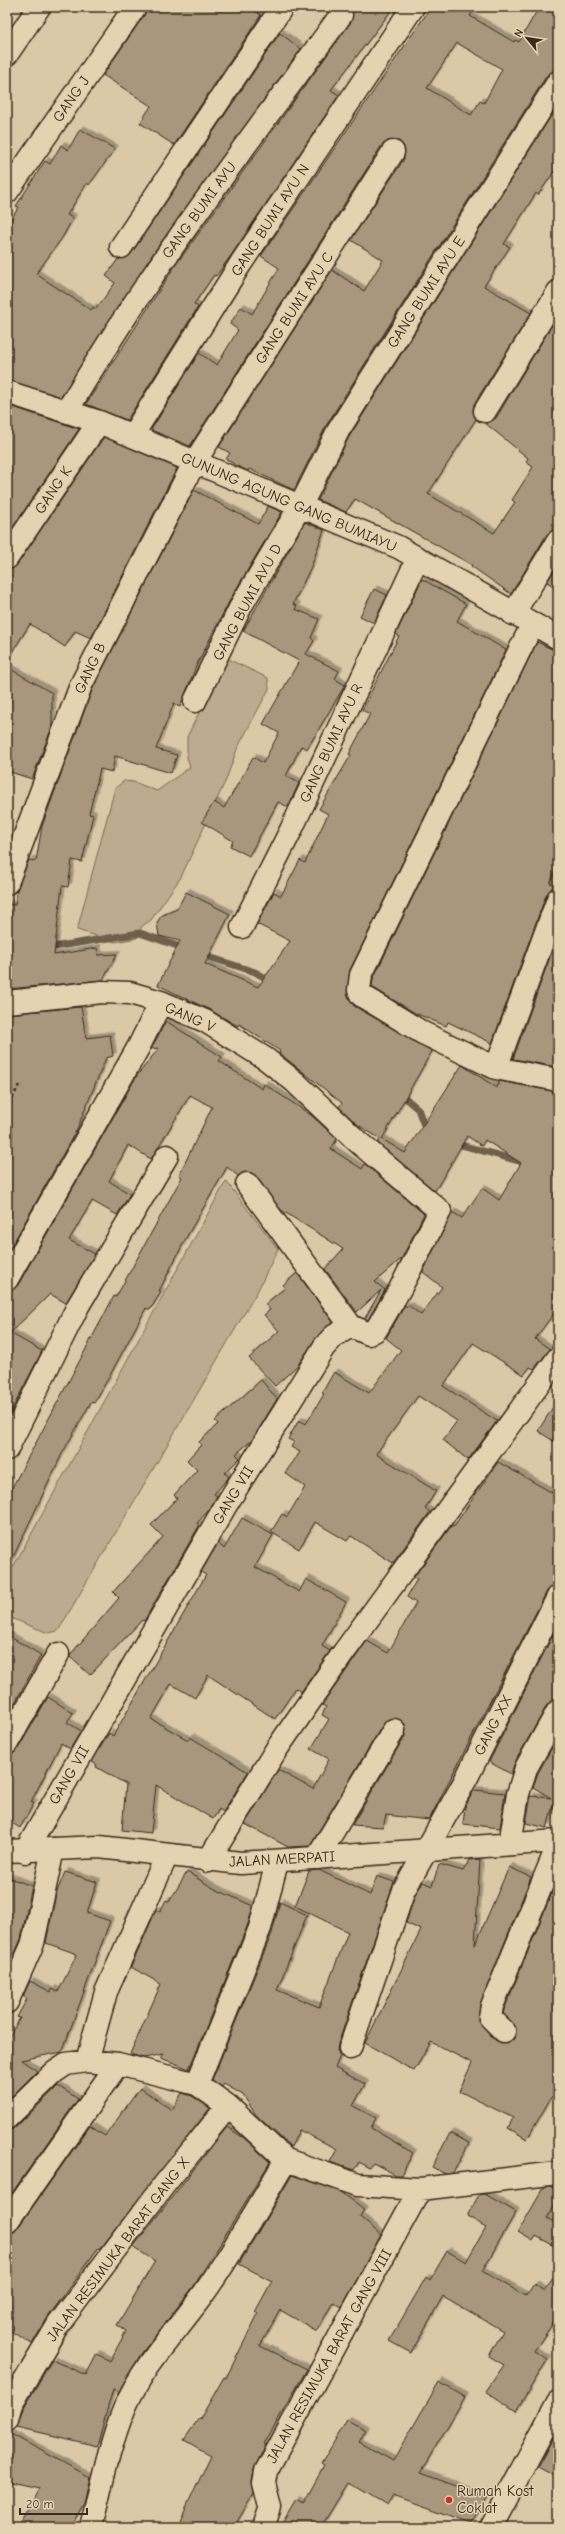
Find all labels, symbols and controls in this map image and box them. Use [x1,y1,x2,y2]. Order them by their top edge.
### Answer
north arrow [507,18,547,58]
text: N [511,27,526,40]
street label: GANG J [49,72,93,125]
street label: GANG BUMI AYU [158,158,240,262]
street label: GANG BUMI AYU N [227,161,313,279]
street label: GANG BUMI AYU E [383,233,469,351]
street label: GANG BUMI AYU C [251,249,337,367]
street label: GUNUNG AGUNG GANG BUMIAYU [178,448,400,556]
street label: GANG K [31,462,76,517]
street label: GANG BUMI AYU D [209,540,285,664]
street label: GANG B [70,640,110,696]
street label: GANG BUMI AYU R [296,681,366,805]
street label: GANG V [162,998,218,1036]
street label: GANG VII [209,1462,257,1527]
street label: GANG XX [470,1692,516,1758]
street label: GANG VII [45,1742,93,1808]
street label: JALAN MERPATI [228,1847,336,1871]
street label: JALAN RESIMUKA BARAT GANG X [43,2153,193,2345]
street label: JALAN RESIMUKA BARAT GANG VIII [262,2246,396,2466]
place label: Rumah Kost Coklat [457,2482,534,2517]
scale bar [20,2490,87,2516]
marker: Rumah Kost Coklat [444,2495,454,2505]
text: 20 m [26,2497,54,2511]

